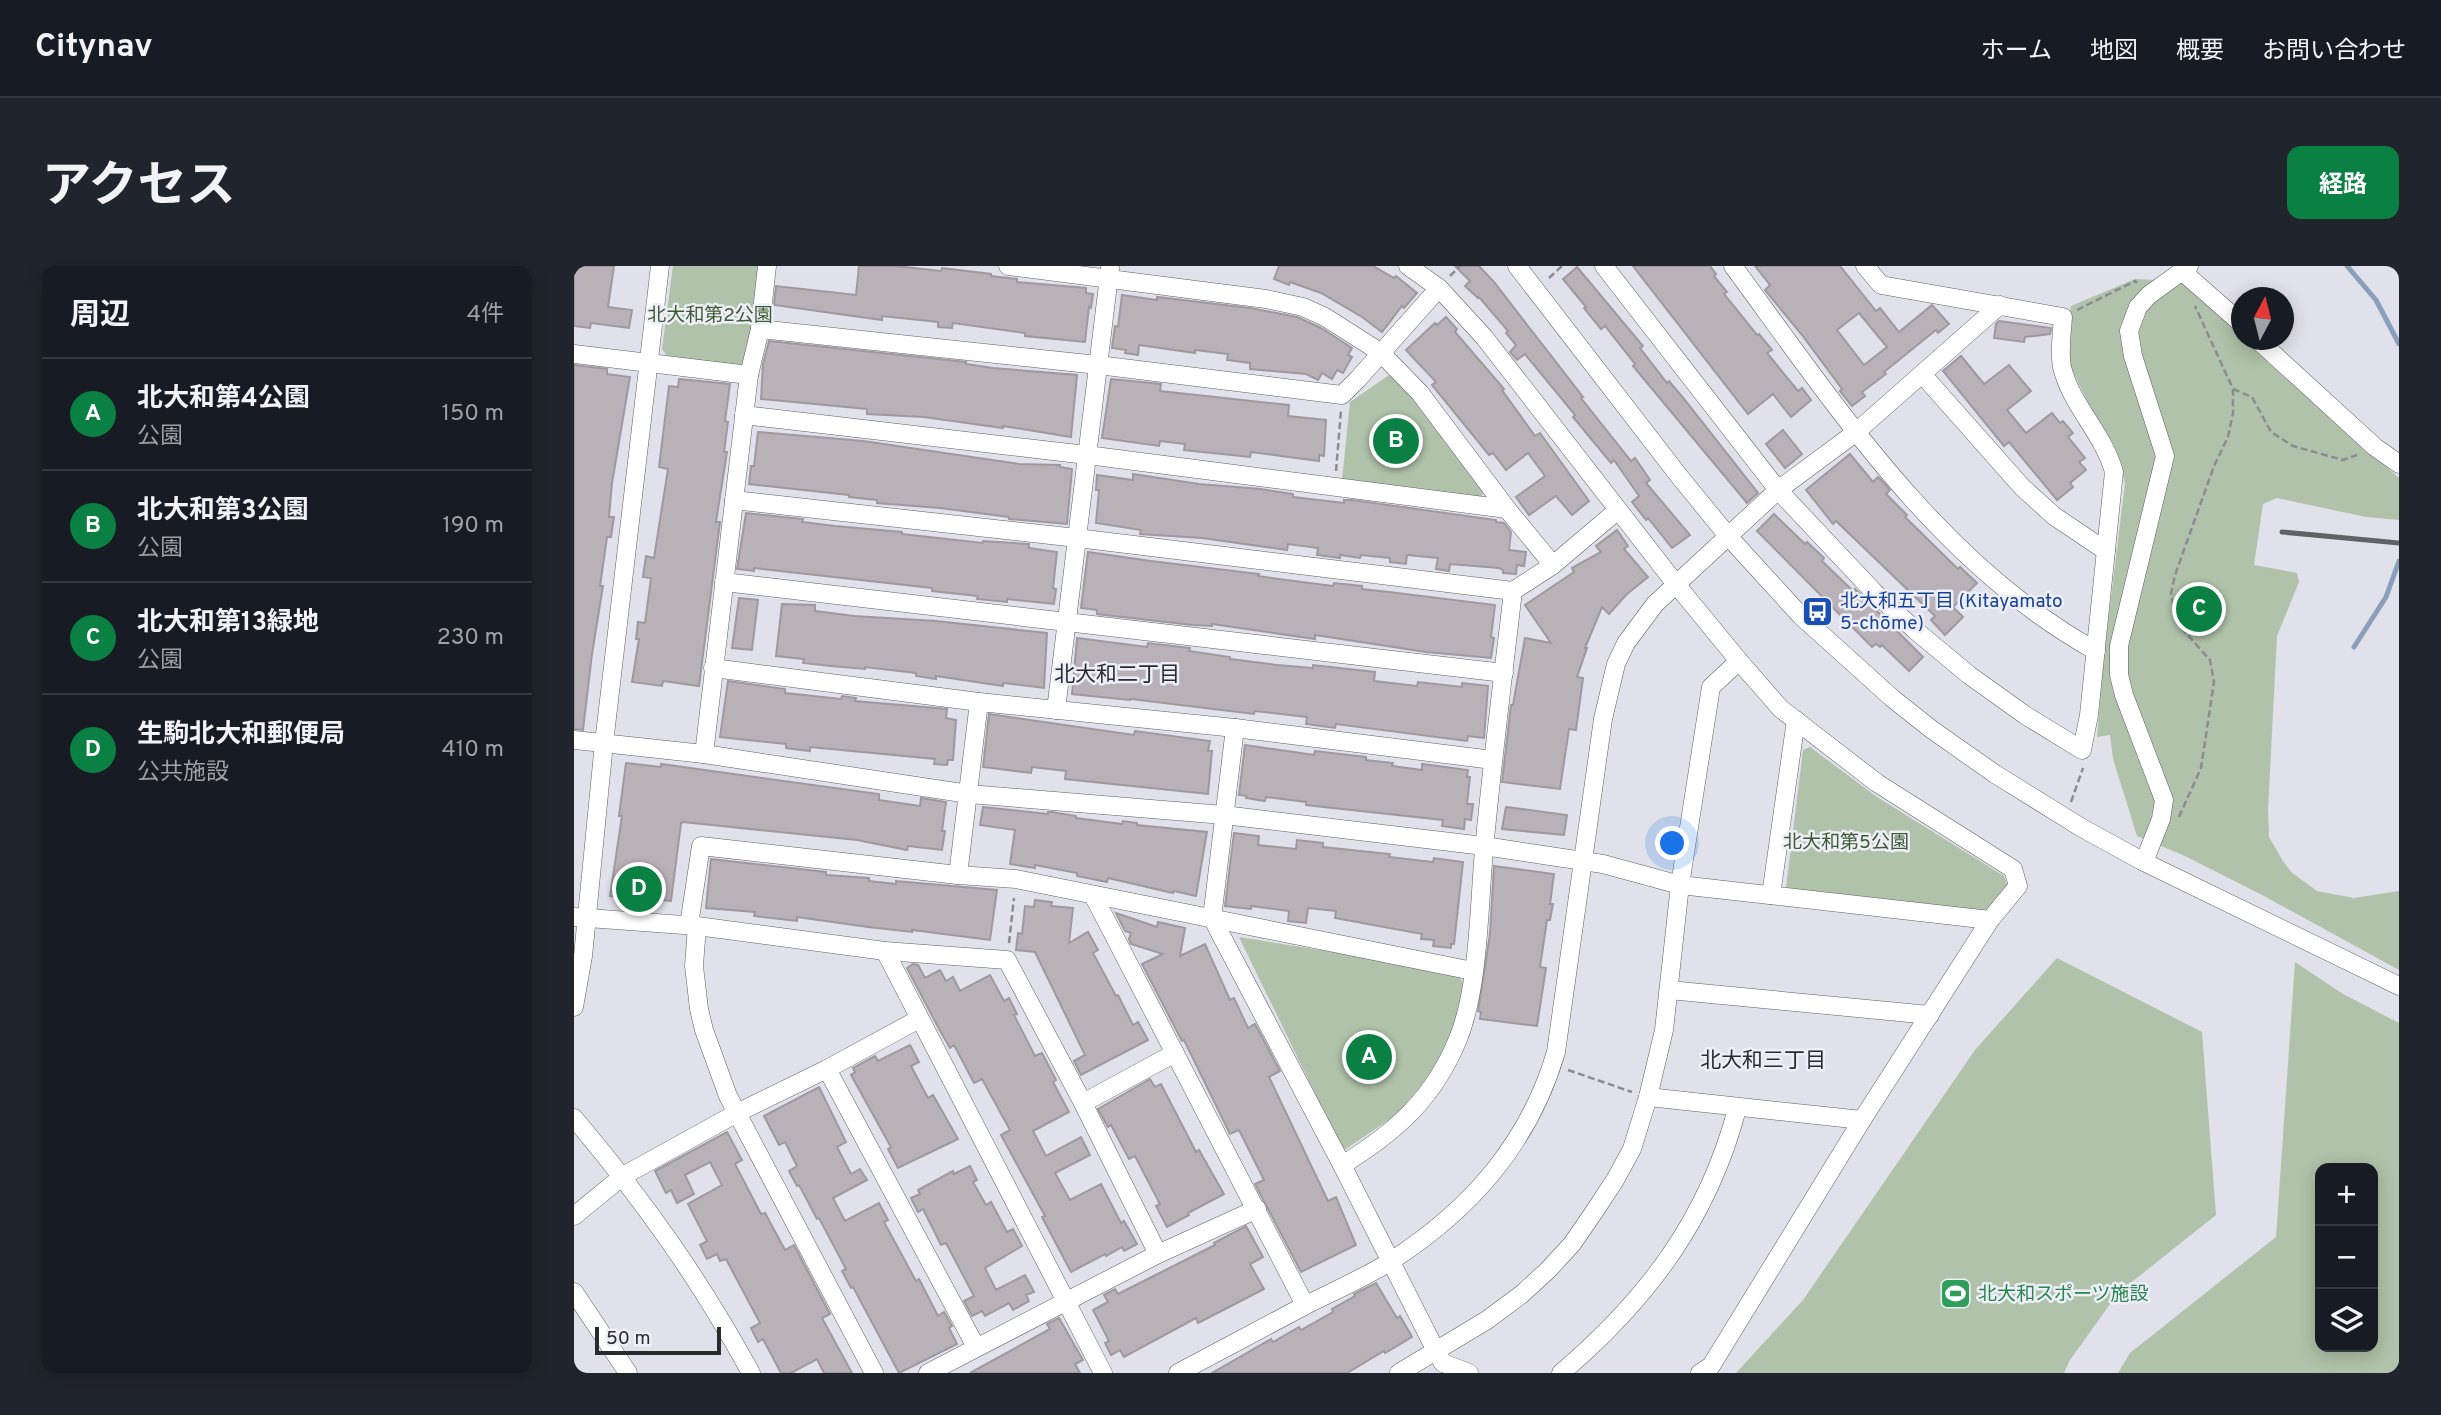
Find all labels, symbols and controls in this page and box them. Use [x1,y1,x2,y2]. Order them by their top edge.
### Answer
text: Citynav [35,27,153,69]
text: ホーム [1981,37,2052,67]
text: 地図 [2090,37,2138,67]
text: 概要 [2176,37,2224,67]
text: お問い合わせ [2262,37,2406,67]
button: 経路 [2287,146,2399,219]
text: アクセス [42,158,236,220]
north arrow [2231,287,2294,350]
text: 周辺 [70,298,130,335]
text: 4件 [467,301,504,330]
park label: 北大和第2公園 [647,304,773,328]
text: 北大和第4公園 [137,383,310,416]
text: A [85,400,101,429]
text: 150 m [442,400,504,429]
pin: B [1373,415,1419,467]
text: 公園 [137,423,183,452]
text: 北大和第3公園 [137,495,309,528]
text: B [85,512,101,541]
text: 190 m [442,512,504,541]
text: 公園 [137,535,183,564]
pin: C [2176,583,2222,635]
place label: 北大和五丁目 (Kitayamato 5-chōme) [1840,590,2063,636]
bus stop icon: 北大和五丁目 (Kitayamato 5-chōme) [1800,594,1834,628]
text: 北大和第13緑地 [137,607,319,640]
text: C [86,624,100,653]
text: 230 m [437,624,504,653]
text: 公園 [137,647,183,676]
district label: 北大和二丁目 [1054,662,1180,689]
text: 生駒北大和郵便局 [137,719,345,752]
text: D [85,736,101,765]
text: 410 m [441,736,504,765]
text: 公共施設 [137,759,229,788]
your location [1655,826,1689,860]
park label: 北大和第5公園 [1783,831,1909,855]
pin: D [616,863,662,915]
pin: A [1346,1031,1392,1083]
district label: 北大和三丁目 [1700,1048,1826,1075]
map controls [2315,1163,2378,1352]
button: + [2315,1163,2378,1226]
button: − [2315,1226,2378,1289]
sports icon: 北大和スポーツ施設 [1938,1276,1972,1310]
place label: 北大和スポーツ施設 [1978,1283,2149,1307]
button: layers [2315,1289,2378,1352]
scale bar [595,1324,721,1356]
text: 50 m [606,1327,651,1351]

